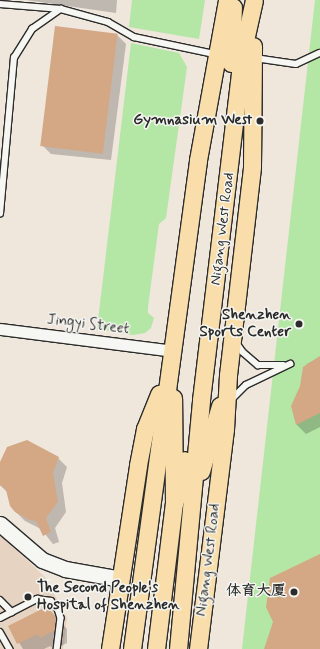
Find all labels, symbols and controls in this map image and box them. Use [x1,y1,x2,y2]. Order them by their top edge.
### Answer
place label: Gymnasium West [133,112,252,130]
marker: Gymnasium West [255,116,265,126]
street label: Nigang West Road [207,171,239,287]
place label: Shenzhen Sports Center [197,306,291,341]
street label: Jingyi Street [45,311,131,339]
marker: Shenzhen Sports Center [294,319,304,329]
street label: Nigang West Road [193,502,225,618]
place label: The Second People's Hospital of Shenzhen [37,579,181,614]
place label: 体育大厦 [226,583,286,601]
marker: 体育大厦 [289,587,299,597]
marker: The Second People's Hospital of Shenzhen [22,591,34,603]

